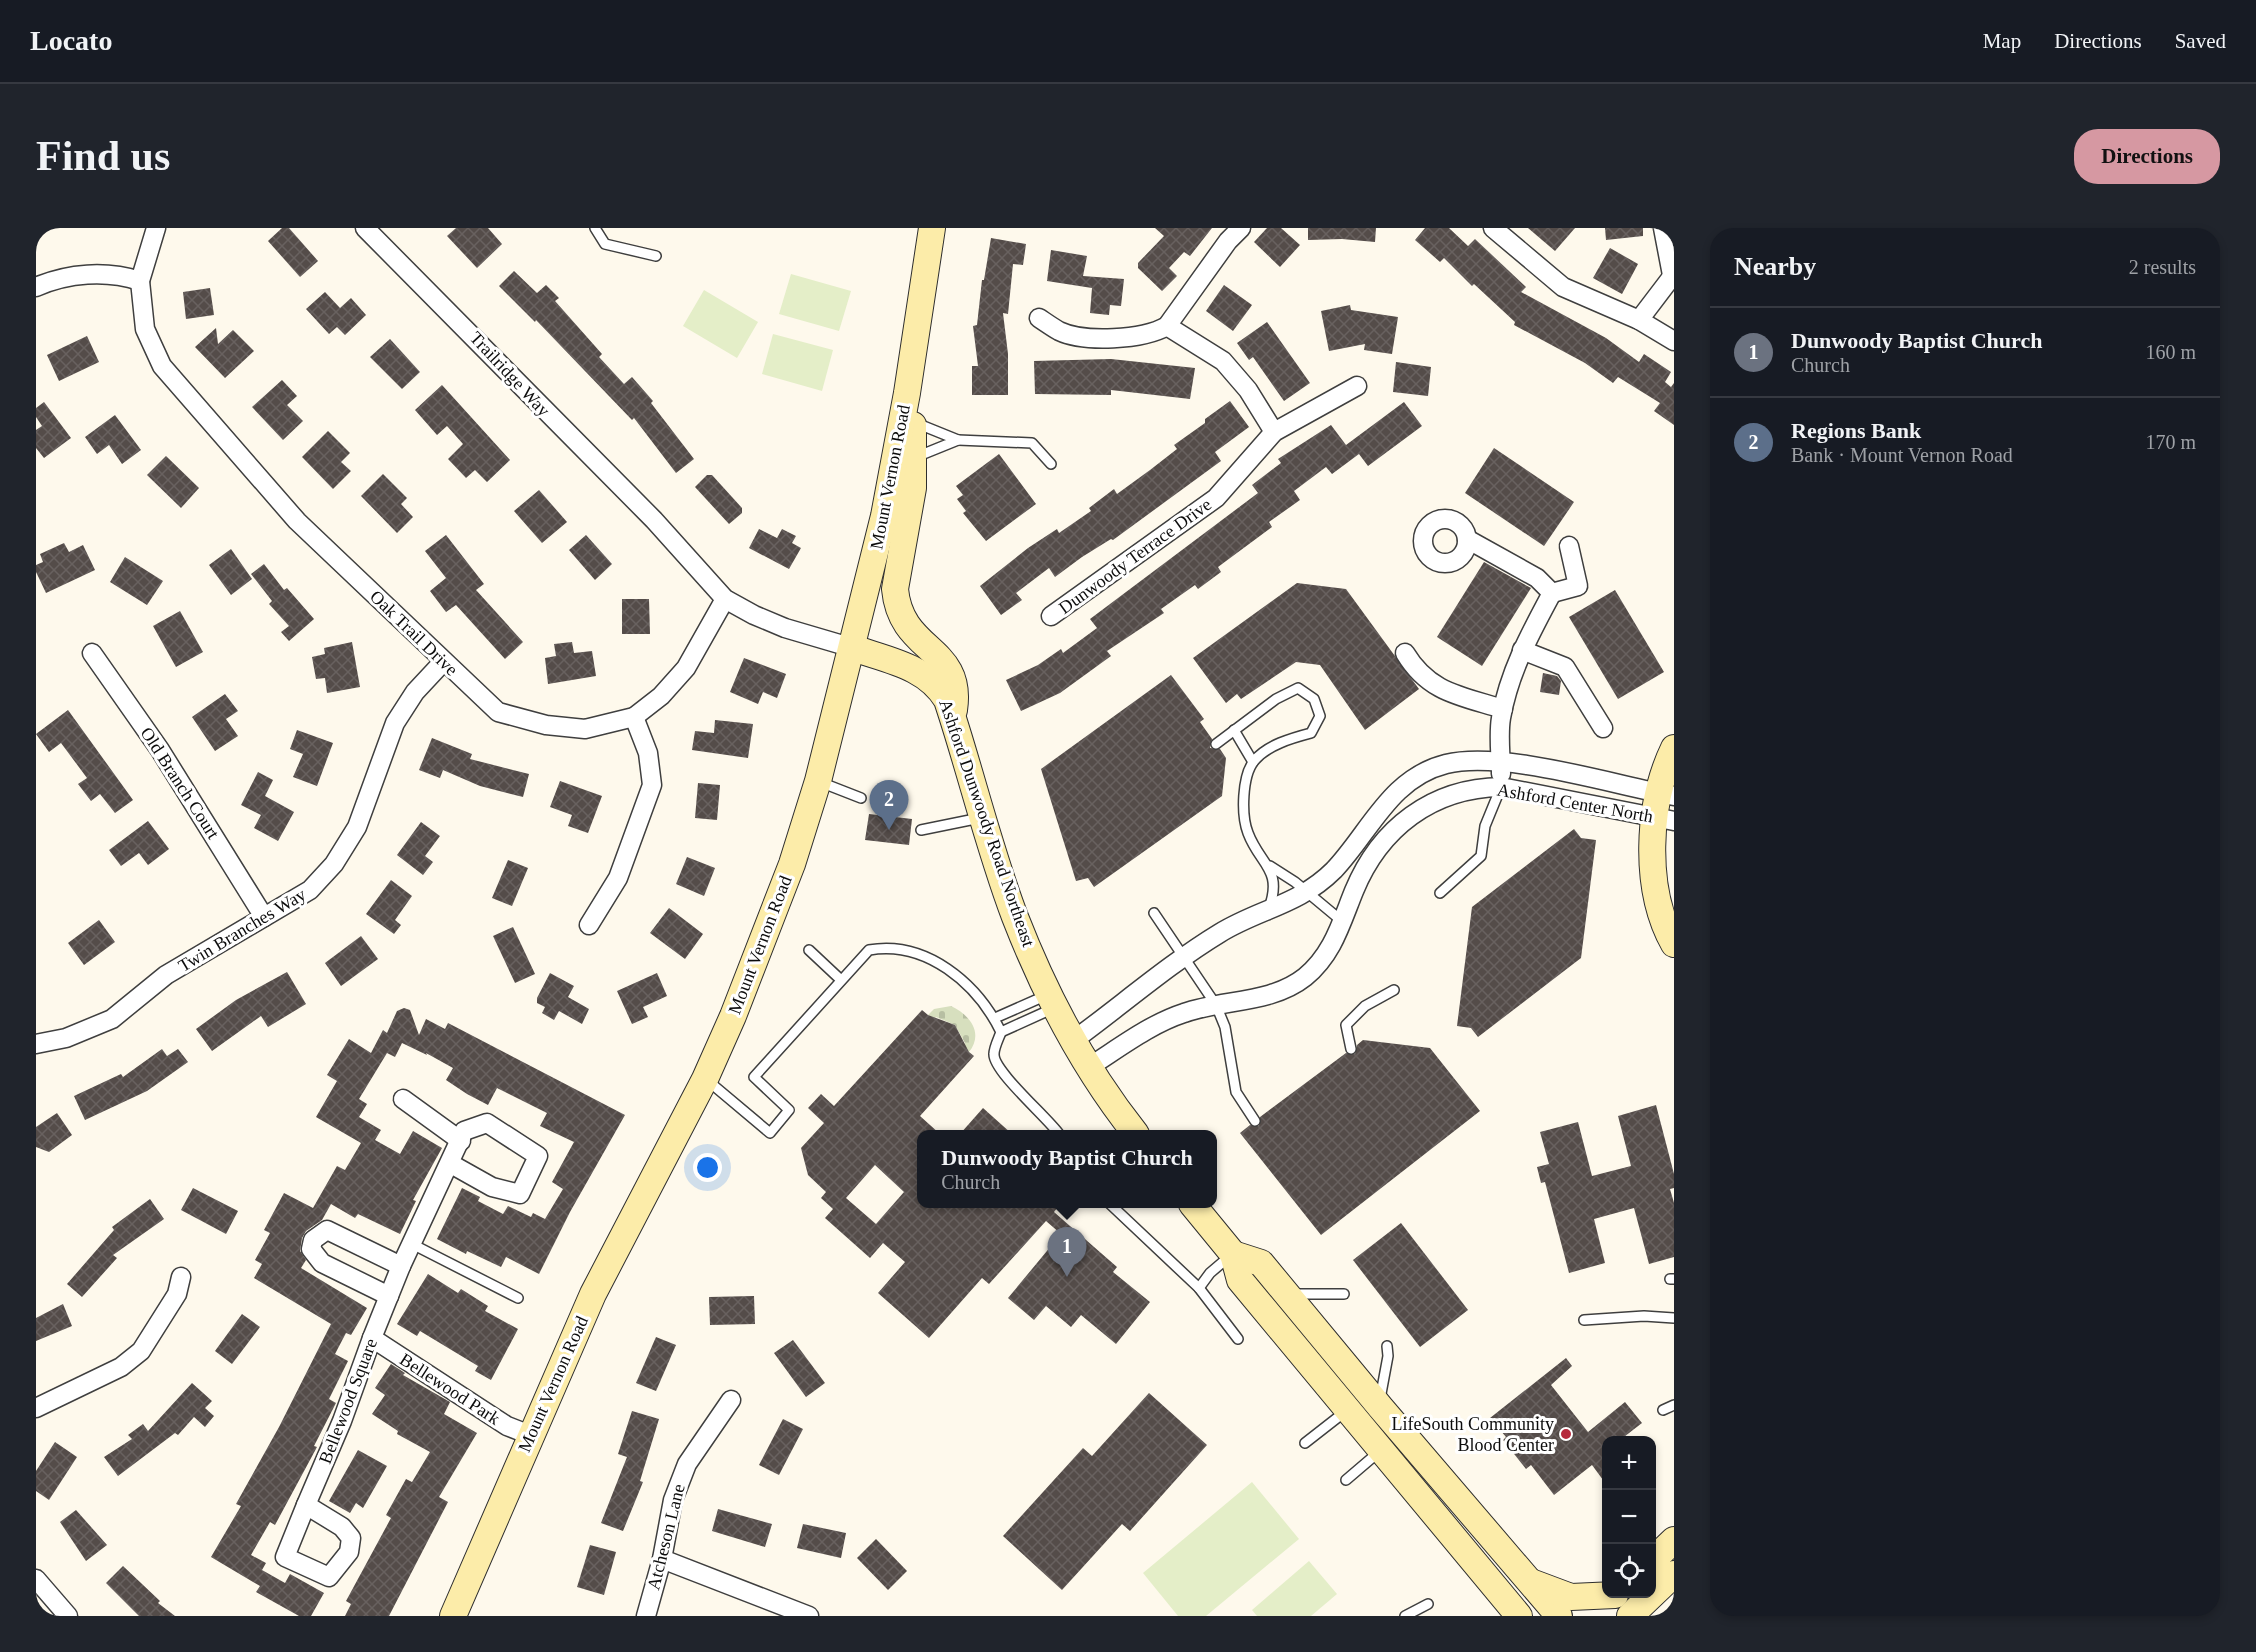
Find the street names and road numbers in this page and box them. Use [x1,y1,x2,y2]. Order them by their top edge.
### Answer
street label: Trailridge Way [466,328,554,420]
street label: Mount Vernon Road [866,403,914,551]
street label: Dunwoody Terrace Drive [1055,494,1215,618]
street label: Oak Trail Drive [366,586,462,680]
street label: Ashford Dunwoody Road Northeast [935,697,1039,949]
street label: Old Branch Court [136,723,224,843]
street label: Ashford Center North [1495,779,1655,827]
street label: Mount Vernon Road [724,873,796,1017]
street label: Twin Branches Way [175,884,309,976]
street label: Mount Vernon Road [514,1313,592,1455]
street label: Bellewood Square [315,1336,381,1466]
street label: Bellewood Park [396,1349,504,1429]
street label: Atcheson Lane [643,1482,689,1592]

